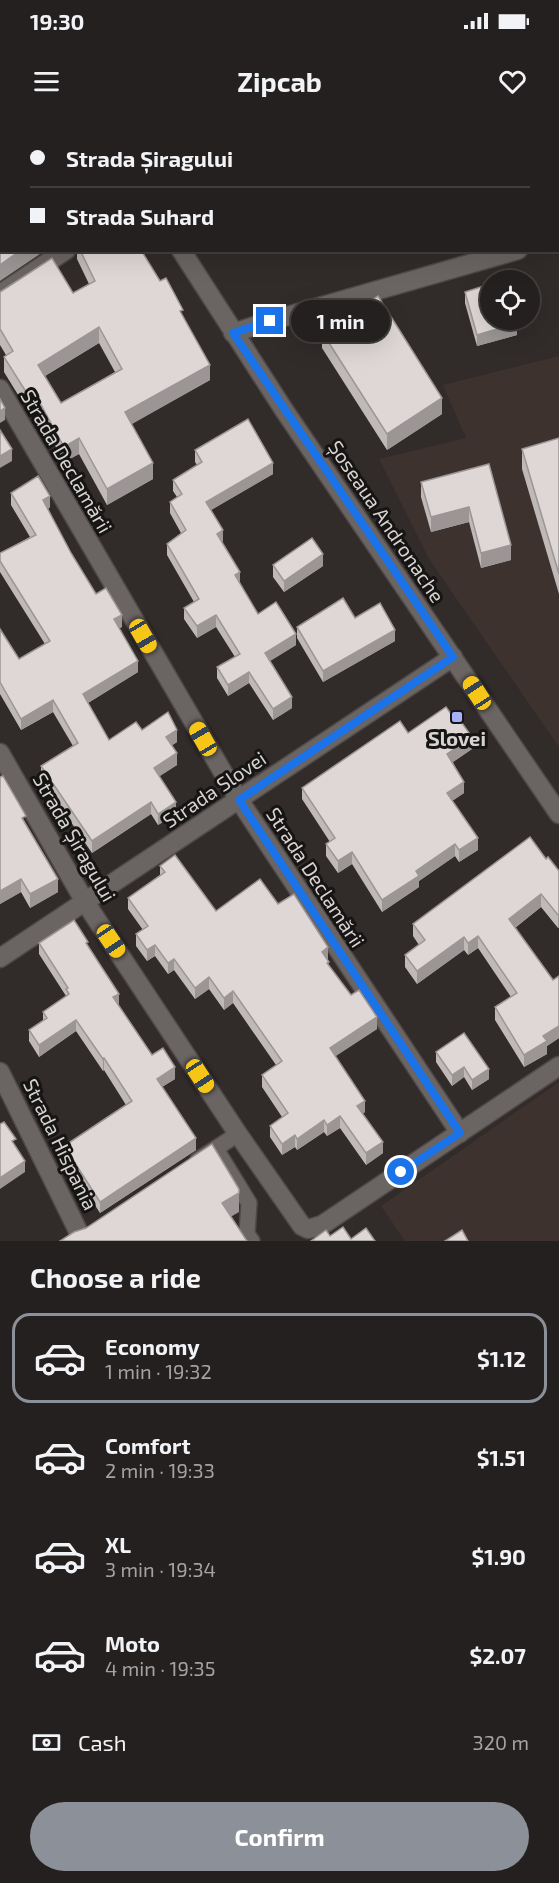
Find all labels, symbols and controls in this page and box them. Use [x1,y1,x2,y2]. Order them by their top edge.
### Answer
text: 19:30 [30,8,85,34]
icon: menu [30,65,63,98]
text: Zipcab [237,65,322,97]
icon: heart [496,65,529,98]
text: Strada Șiragului [66,145,233,171]
text: Strada Suhard [66,203,214,229]
map controls [480,270,540,330]
button: locate [480,270,540,330]
callout: 1 min [291,300,390,342]
route end [256,307,283,334]
text: 1 min [316,309,365,333]
street label: Strada Declamării [16,385,118,537]
street label: Șoseaua Andronache [322,435,450,608]
car [126,616,160,656]
car [460,673,494,713]
marker: Slovei [450,710,464,724]
car [186,719,220,759]
place label: Slovei [428,726,486,750]
street label: Strada Slovei [158,746,270,832]
street label: Strada Șiragului [27,768,122,907]
street label: Strada Declamării [262,803,370,951]
car [93,921,129,961]
car [183,1056,217,1096]
street label: Strada Hispania [19,1074,103,1214]
route start [387,1158,414,1185]
text: Choose a ride [30,1261,201,1293]
icon: car [33,1331,87,1385]
text: Economy [105,1333,200,1359]
text: $1.12 [477,1345,526,1371]
text: 1 min · 19:32 [105,1359,212,1383]
icon: car [33,1430,87,1484]
text: Comfort [105,1432,190,1458]
text: $1.51 [477,1444,526,1470]
text: 2 min · 19:33 [105,1458,215,1482]
icon: car [33,1529,87,1583]
text: XL [105,1531,131,1557]
text: $1.90 [472,1543,526,1569]
text: 3 min · 19:34 [105,1557,216,1581]
icon: car [33,1628,87,1682]
text: Moto [105,1630,160,1656]
text: $2.07 [470,1642,526,1668]
text: 4 min · 19:35 [105,1656,215,1680]
icon: cash [30,1726,63,1759]
text: Cash [78,1729,127,1755]
text: 320 m [473,1730,529,1754]
button: Confirm [30,1802,529,1871]

